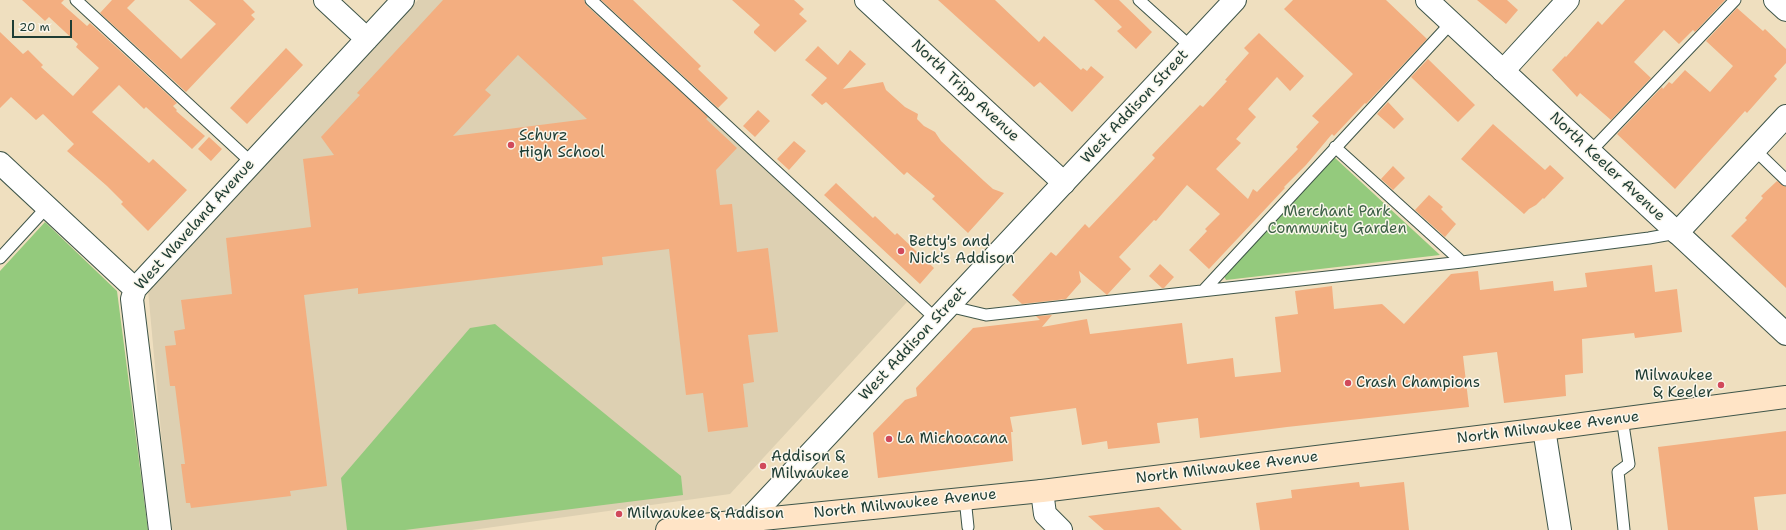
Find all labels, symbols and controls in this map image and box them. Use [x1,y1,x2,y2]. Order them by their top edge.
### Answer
scale bar [14,12,74,38]
text: 20 m [19,19,50,35]
street label: North Tripp Avenue [907,36,1023,146]
street label: West Addison Street [1078,46,1192,168]
street label: North Keeler Avenue [1546,109,1668,225]
place label: Schurz High School [519,127,605,162]
marker: Schurz High School [506,140,516,150]
street label: West Waveland Avenue [131,156,259,294]
park label: Merchant Park Community Garden [1267,203,1407,238]
place label: Betty's and Nick's Addison [909,233,1014,268]
marker: Betty's and Nick's Addison [896,246,906,256]
street label: West Addison Street [856,283,970,405]
place label: Milwaukee & Keeler [1635,367,1713,402]
place label: Crash Champions [1356,374,1480,392]
marker: Crash Champions [1343,378,1353,388]
marker: Milwaukee & Keeler [1716,380,1726,390]
street label: North Milwaukee Avenue [1456,408,1640,448]
place label: La Michoacana [897,430,1008,448]
marker: La Michoacana [884,434,894,444]
place label: Addison & Milwaukee [771,448,849,483]
street label: North Milwaukee Avenue [1135,448,1319,488]
marker: Addison & Milwaukee [758,461,768,471]
street label: North Milwaukee Avenue [813,485,997,523]
place label: Milwaukee & Addison [627,505,784,523]
marker: Milwaukee & Addison [614,509,624,519]

